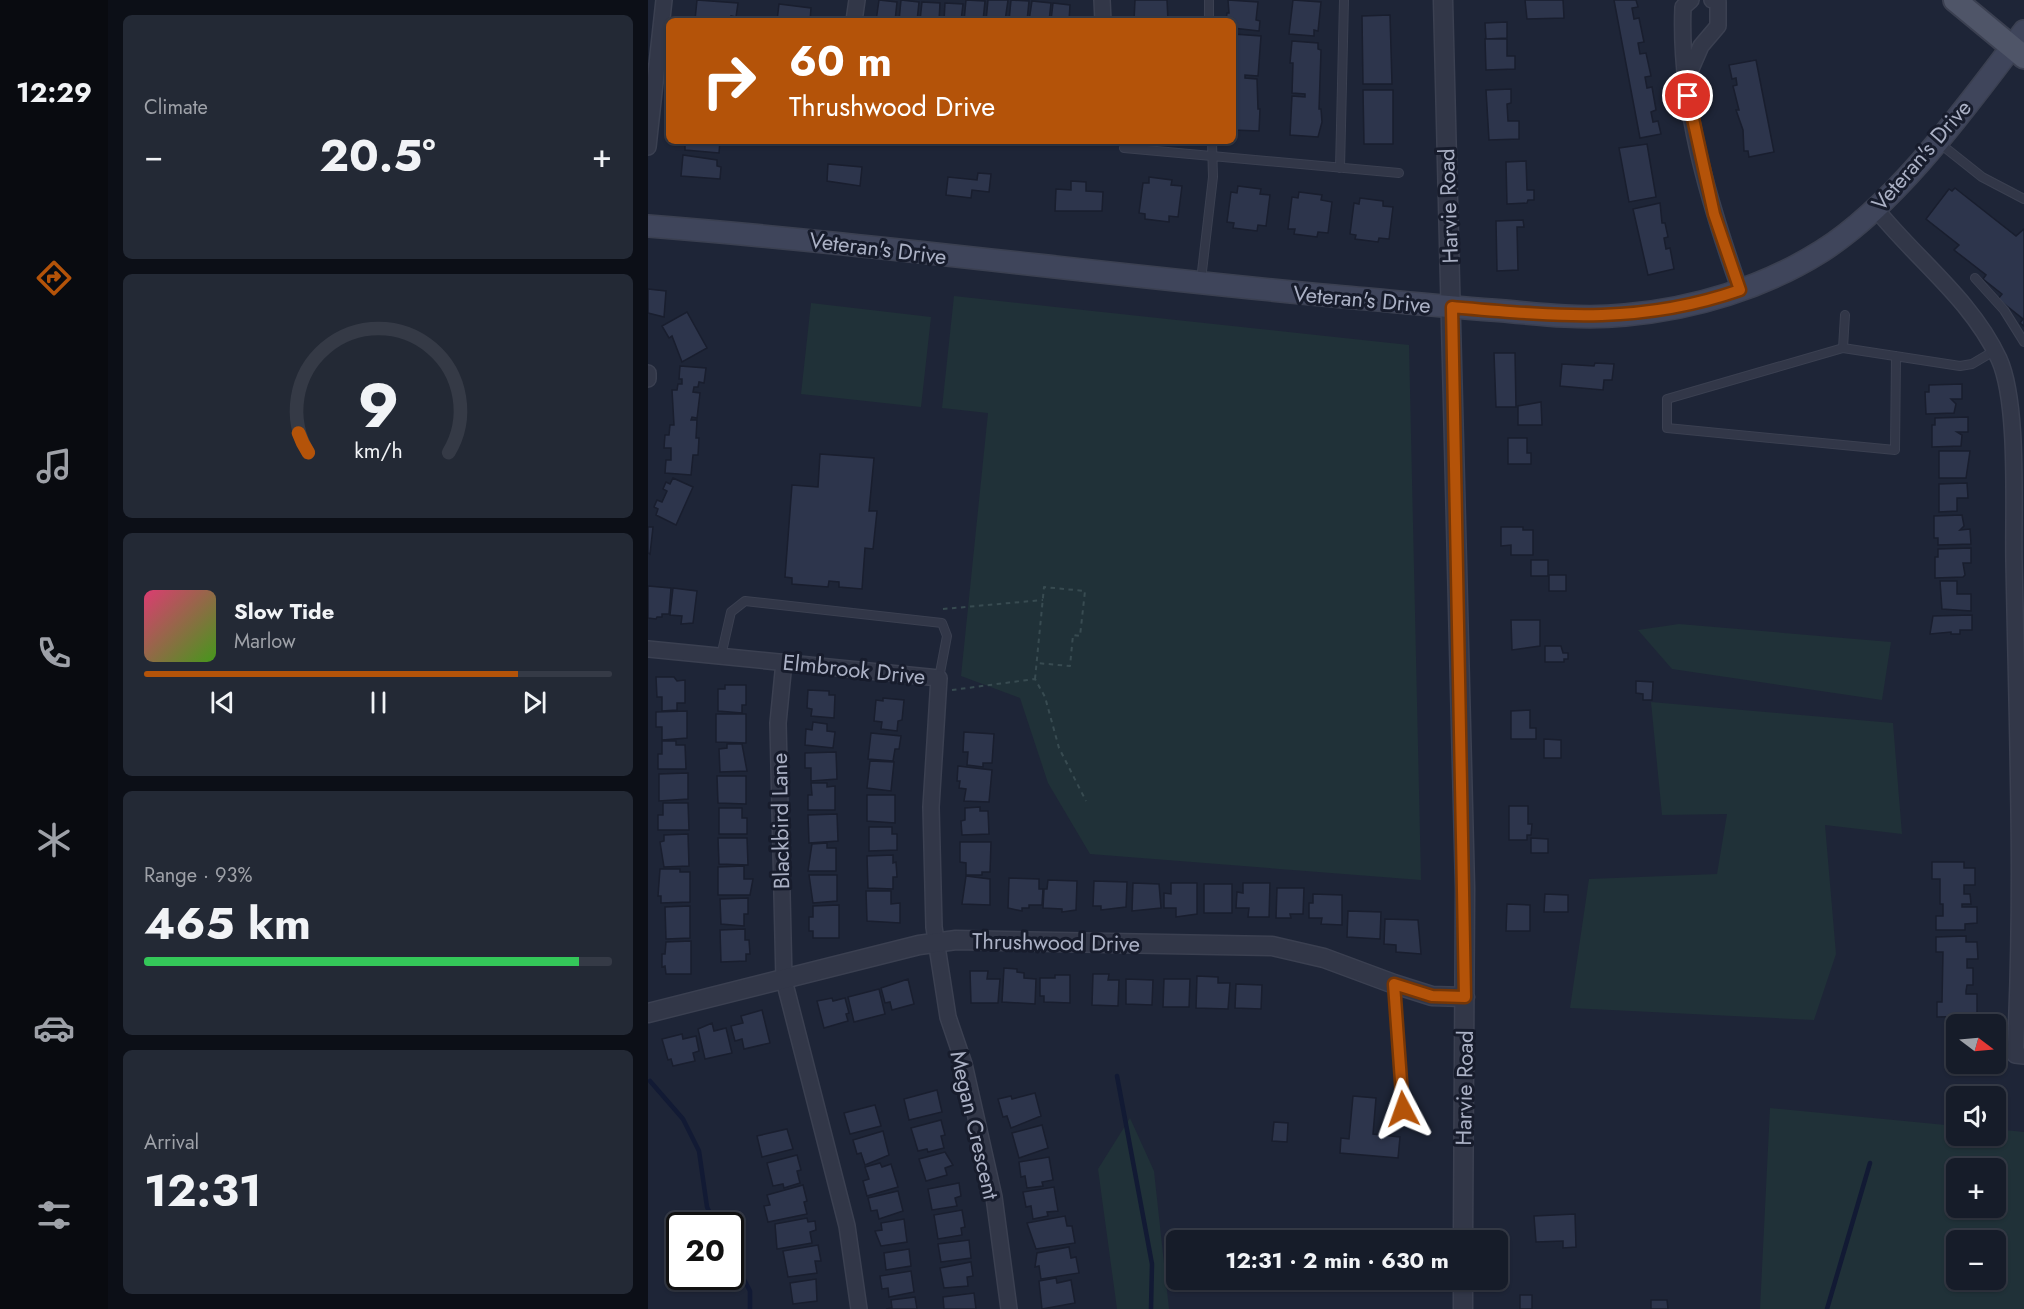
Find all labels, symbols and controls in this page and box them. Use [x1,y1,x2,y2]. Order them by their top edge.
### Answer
text: 60 m [789,31,892,92]
icon: right [690,42,768,120]
pin [1662,70,1713,121]
text: 12:29 [16,73,92,112]
icon: arrive [1671,79,1704,112]
text: Thrushwood Drive [789,87,995,126]
street label: Veteran's Drive [1864,92,1978,218]
text: Climate [144,93,208,122]
text: 20.5° [319,123,436,188]
text: − [144,132,163,179]
text: + [592,132,612,179]
street label: Harvie Road [1430,148,1466,264]
street label: Veteran's Drive [807,224,949,272]
icon: directions [33,257,75,299]
street label: Veteran's Drive [1292,277,1432,321]
text: 9 [357,360,399,450]
text: km/h [354,435,402,466]
icon: music [33,445,75,487]
text: Slow Tide [234,595,334,627]
text: Marlow [234,627,296,656]
icon: phone [33,632,75,674]
street label: Elmbrook Drive [781,646,927,692]
icon: previous [206,686,239,719]
icon: pause [362,686,395,719]
icon: next [518,686,551,719]
street label: Blackbird Lane [763,753,797,889]
icon: climate [33,819,75,861]
text: Range · 93% [144,861,252,890]
text: 465 km [144,891,311,956]
street label: Thrushwood Drive [972,925,1140,959]
icon: car [33,1007,75,1049]
north arrow [1946,1014,2006,1074]
map controls [1946,1014,2006,1290]
street label: Harvie Road [1447,1030,1481,1146]
street label: Megan Crescent [942,1048,1008,1203]
position arrow [1371,1077,1435,1141]
button: sound [1946,1086,2006,1146]
text: Arrival [144,1128,199,1157]
text: 12:31 [144,1158,262,1223]
button: + [1946,1158,2006,1218]
icon: filters [33,1194,75,1236]
speed limit sign: 20 [666,1212,744,1290]
button: − [1946,1230,2006,1290]
text: 12:31 · 2 min · 630 m [1225,1244,1449,1276]

